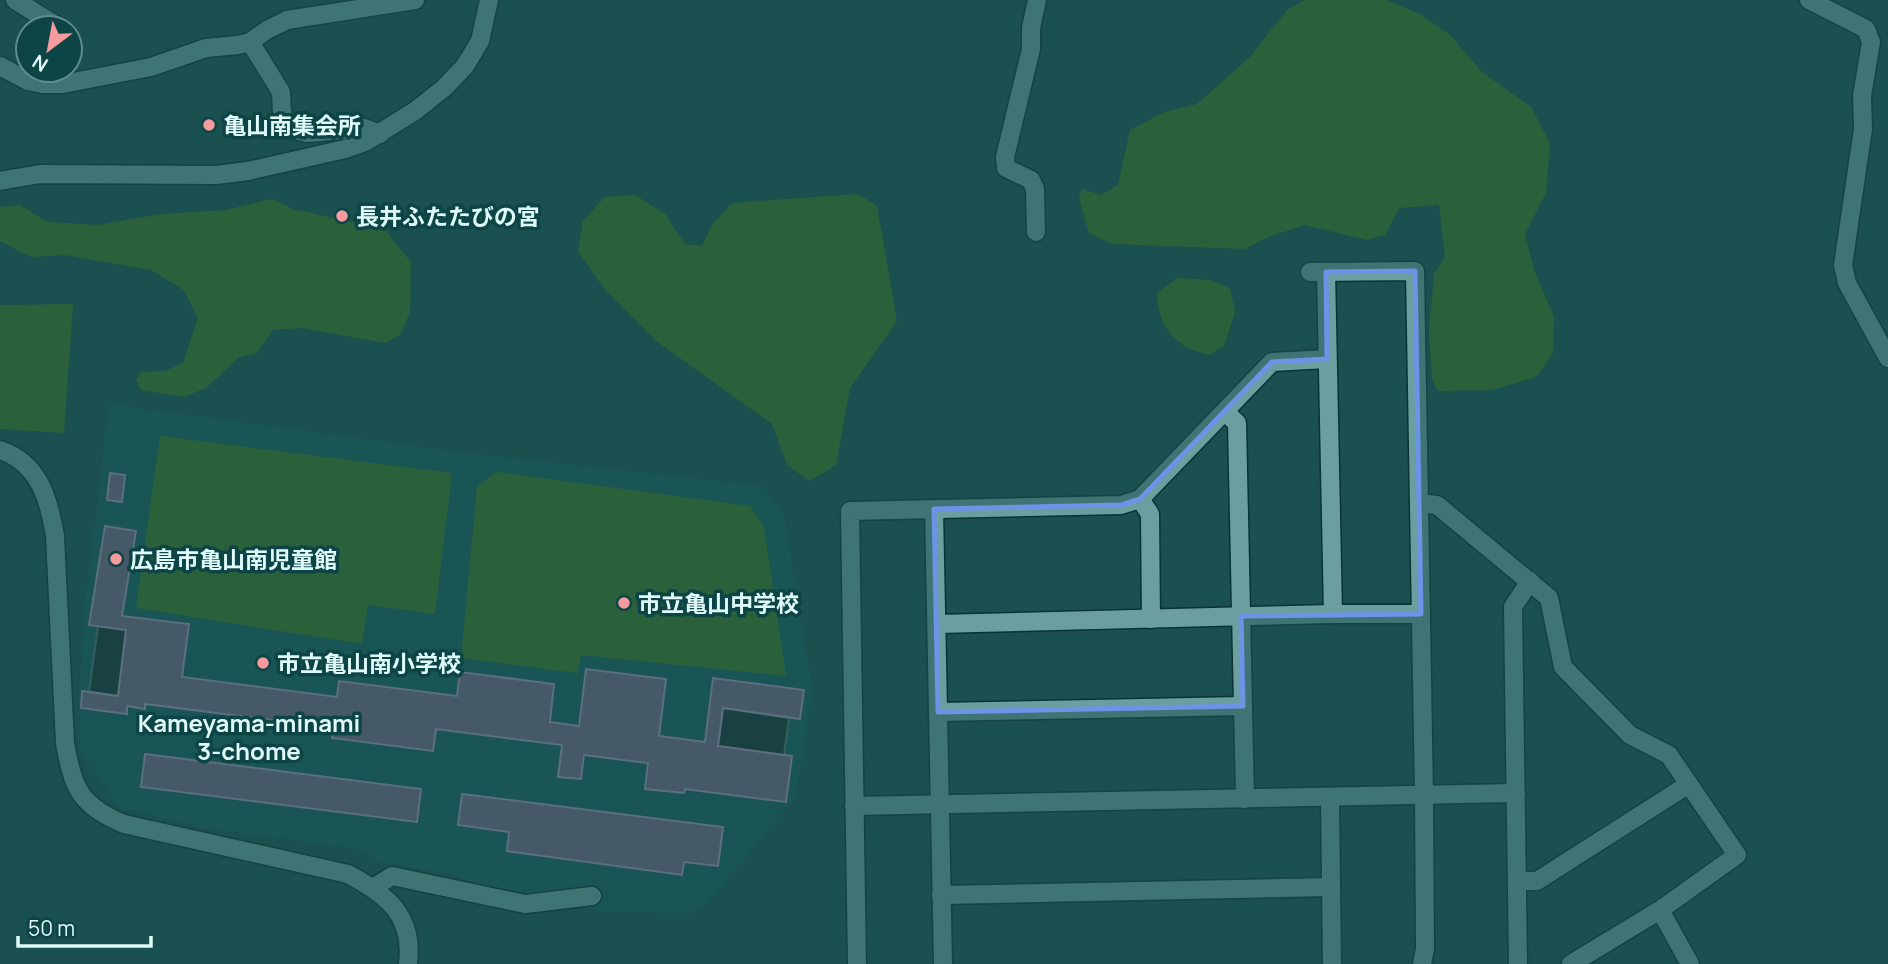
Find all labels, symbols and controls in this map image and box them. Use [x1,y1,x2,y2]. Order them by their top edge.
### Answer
north arrow [14,14,84,84]
text: N [27,49,53,78]
place label: 亀山南集会所 [223,109,361,141]
marker: 亀山南集会所 [201,117,217,133]
place label: 長井ふたたびの宮 [356,200,540,232]
marker: 長井ふたたびの宮 [334,208,350,224]
place label: 広島市亀山南児童館 [130,543,337,575]
marker: 広島市亀山南児童館 [108,551,124,567]
place label: 市立亀山中学校 [638,587,799,619]
marker: 市立亀山中学校 [616,595,632,611]
place label: 市立亀山南小学校 [277,647,461,679]
marker: 市立亀山南小学校 [255,655,271,671]
district label: Kameyama-minami 3-chome [138,706,360,767]
scale bar [18,904,150,948]
text: 50 m [28,914,75,942]

